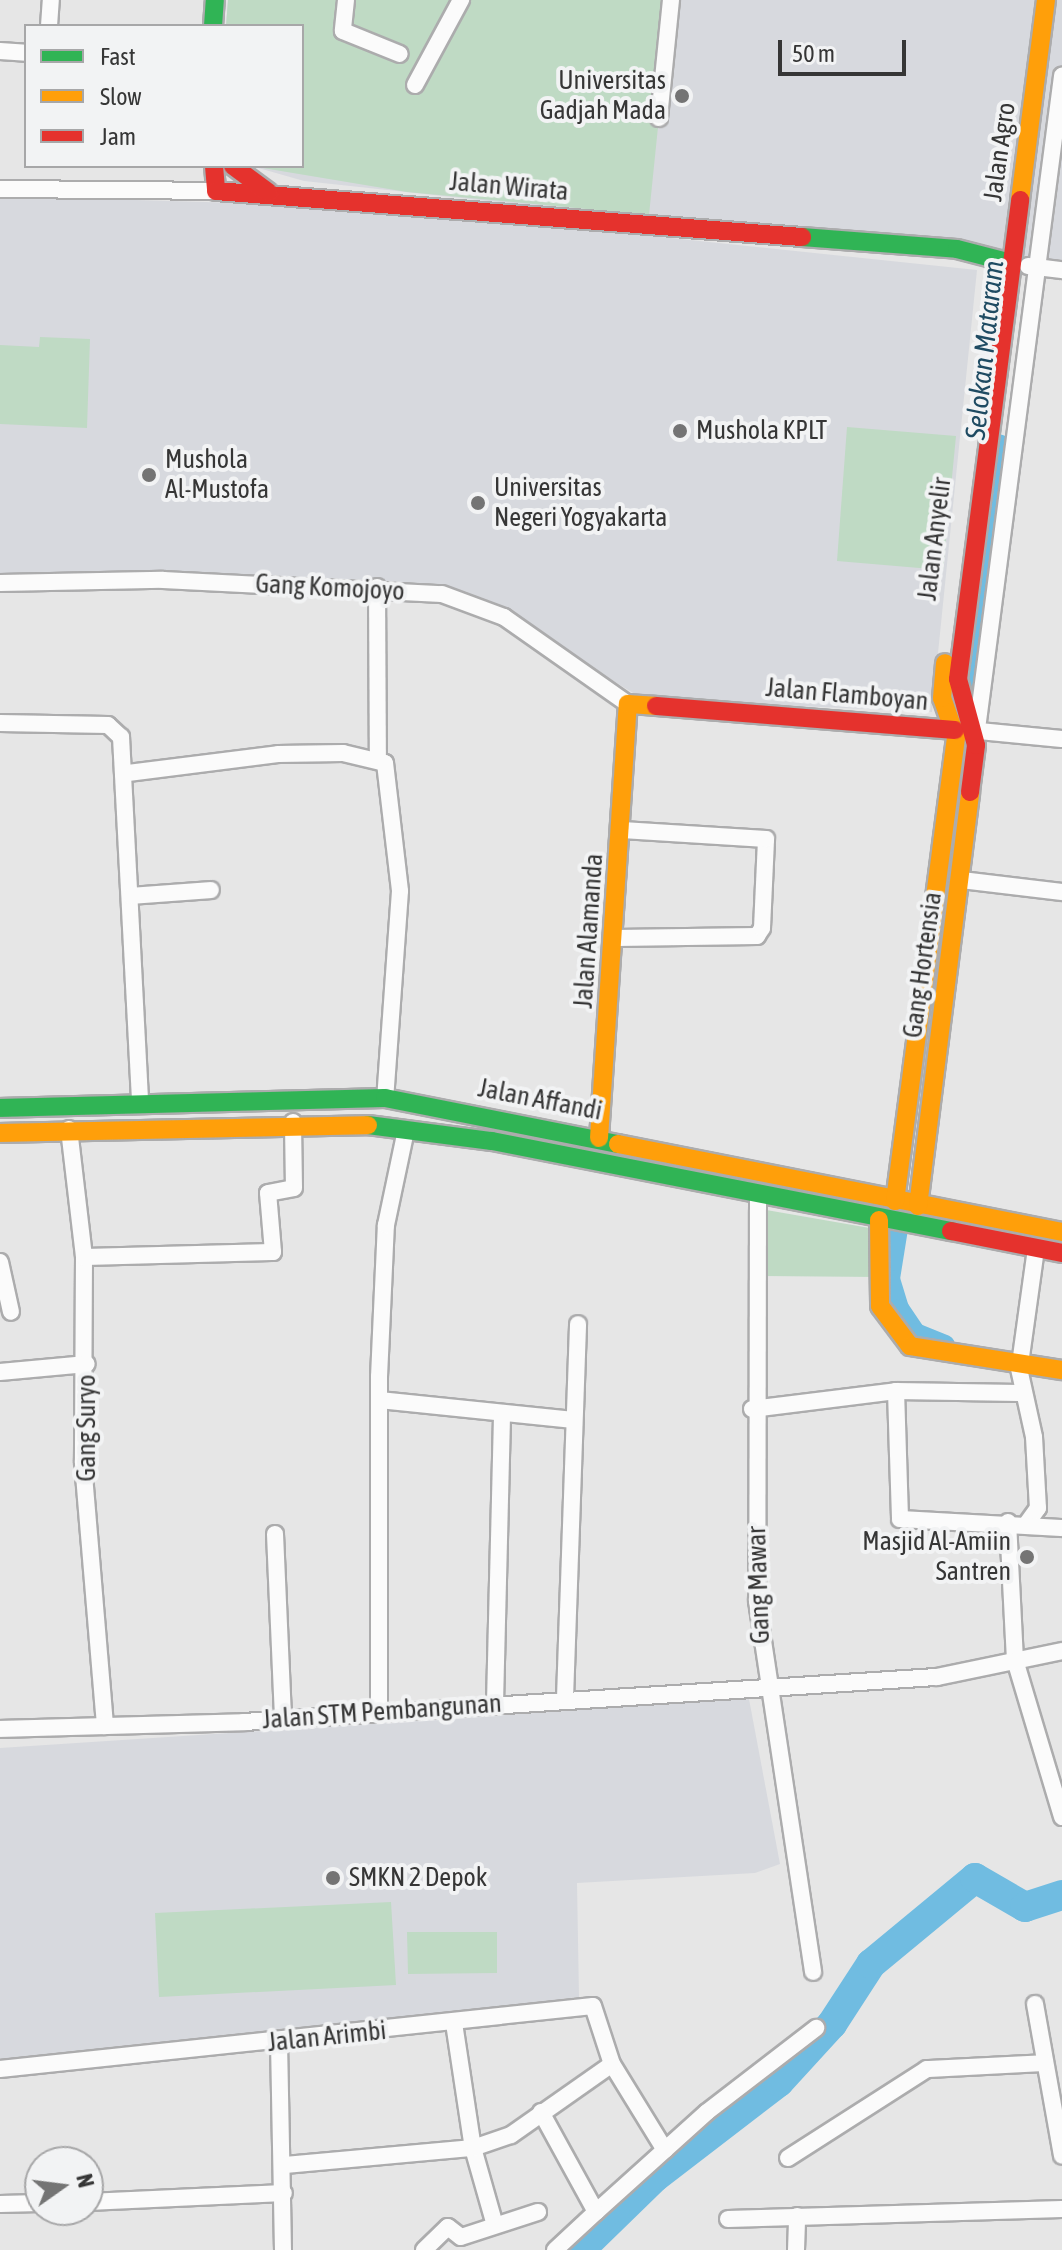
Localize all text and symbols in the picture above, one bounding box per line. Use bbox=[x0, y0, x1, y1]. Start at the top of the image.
legend bbox=[24, 24, 304, 168]
scale bar bbox=[782, 24, 910, 74]
text: 50 m bbox=[792, 40, 835, 67]
text: Fast bbox=[100, 43, 136, 70]
place label: Universitas Gadjah Mada bbox=[540, 65, 666, 126]
text: Slow bbox=[100, 83, 142, 110]
marker: Universitas Gadjah Mada bbox=[673, 87, 691, 105]
street label: Jalan Agro bbox=[978, 101, 1022, 203]
text: Jam bbox=[100, 123, 136, 150]
street label: Jalan Wirata bbox=[448, 166, 570, 208]
water label: Selokan Mataram bbox=[958, 259, 1010, 441]
place label: Mushola KPLT bbox=[696, 415, 827, 447]
marker: Mushola KPLT bbox=[671, 422, 689, 440]
place label: Mushola Al-Mustofa bbox=[165, 444, 269, 506]
marker: Mushola Al-Mustofa bbox=[140, 466, 158, 484]
place label: Universitas Negeri Yogyakarta bbox=[494, 472, 667, 534]
street label: Jalan Anyelir bbox=[912, 476, 958, 602]
marker: Universitas Negeri Yogyakarta bbox=[469, 494, 487, 512]
street label: Gang Komojoyo bbox=[255, 569, 405, 607]
street label: Jalan Flamboyan bbox=[764, 672, 930, 718]
street label: Jalan Alamanda bbox=[568, 853, 610, 1009]
street label: Gang Hortensia bbox=[897, 890, 949, 1040]
street label: Jalan Affandi bbox=[475, 1073, 605, 1127]
street label: Gang Suryo bbox=[71, 1374, 103, 1482]
street label: Gang Mawar bbox=[741, 1526, 777, 1644]
place label: Masjid Al-Amiin Santren bbox=[862, 1526, 1011, 1588]
marker: Masjid Al-Amiin Santren bbox=[1018, 1548, 1036, 1566]
street label: Jalan STM Pembangunan bbox=[261, 1688, 503, 1736]
place label: SMKN 2 Depok bbox=[349, 1862, 487, 1894]
marker: SMKN 2 Depok bbox=[324, 1869, 342, 1887]
street label: Jalan Arimbi bbox=[266, 2015, 388, 2059]
north arrow bbox=[24, 2146, 104, 2226]
text: N bbox=[71, 2171, 100, 2190]

